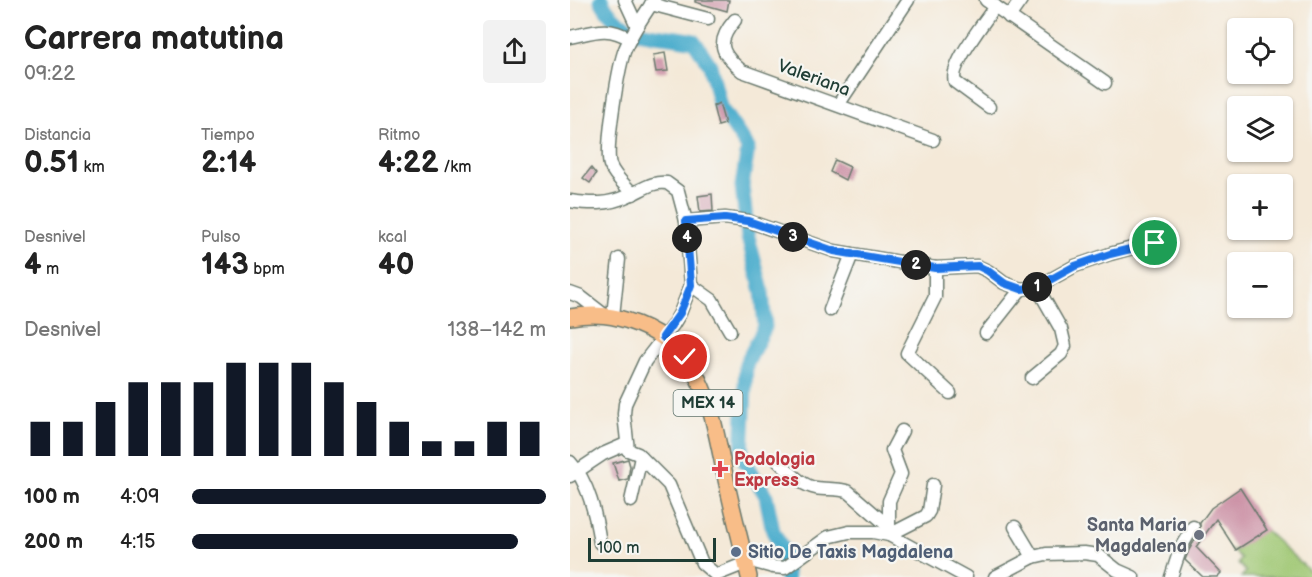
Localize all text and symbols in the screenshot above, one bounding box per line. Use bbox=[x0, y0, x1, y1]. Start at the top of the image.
map controls bbox=[1227, 18, 1293, 318]
button: locate bbox=[1227, 18, 1293, 84]
text: Carrera matutina bbox=[24, 19, 284, 59]
button: share bbox=[483, 20, 546, 83]
street label: Valeriana bbox=[775, 55, 853, 101]
text: 09:22 bbox=[24, 62, 75, 86]
button: layers bbox=[1227, 96, 1293, 162]
text: Distancia bbox=[24, 126, 91, 145]
text: Tiempo bbox=[201, 126, 255, 145]
text: Ritmo bbox=[378, 126, 420, 145]
text: 0.51 bbox=[24, 145, 79, 181]
text: 2:14 bbox=[201, 145, 256, 181]
text: 4:22 bbox=[378, 145, 439, 181]
text: km bbox=[79, 158, 105, 177]
text: /km bbox=[439, 158, 471, 177]
button: + bbox=[1227, 174, 1293, 240]
pin bbox=[1129, 217, 1180, 268]
pin: 3 bbox=[778, 222, 808, 252]
pin: 4 bbox=[672, 223, 702, 253]
icon: arrive bbox=[1138, 226, 1171, 259]
text: 3 bbox=[788, 227, 798, 246]
text: Desnivel bbox=[24, 228, 86, 247]
text: Pulso bbox=[201, 228, 241, 247]
text: kcal bbox=[378, 228, 407, 247]
text: 4 bbox=[682, 228, 692, 247]
text: 4 bbox=[24, 247, 42, 283]
text: 143 bbox=[201, 247, 249, 283]
text: 40 bbox=[378, 247, 414, 283]
pin: 2 bbox=[901, 250, 931, 280]
button: − bbox=[1227, 252, 1293, 318]
text: 2 bbox=[911, 255, 921, 274]
text: m bbox=[42, 260, 59, 279]
text: bpm bbox=[249, 260, 285, 279]
pin: 1 bbox=[1022, 272, 1052, 302]
text: 1 bbox=[1034, 277, 1040, 296]
text: Desnivel bbox=[24, 318, 101, 342]
text: 138–142 m bbox=[447, 318, 546, 342]
pin bbox=[659, 331, 710, 382]
icon: check bbox=[668, 340, 701, 373]
road number: MEX 14 bbox=[674, 390, 742, 416]
place label: Podologia Express bbox=[734, 449, 815, 491]
marker: Podologia Express bbox=[711, 460, 729, 478]
text: 100 m bbox=[24, 485, 80, 509]
text: 4:09 bbox=[120, 485, 160, 509]
place label: Santa Maria Magdalena bbox=[1087, 515, 1187, 557]
marker: Santa Maria Magdalena bbox=[1192, 528, 1206, 542]
text: 200 m bbox=[24, 530, 83, 554]
text: 4:15 bbox=[120, 530, 155, 554]
scale bar bbox=[588, 535, 716, 562]
text: 100 m bbox=[597, 539, 640, 558]
place label: Sitio De Taxis Magdalena bbox=[748, 542, 953, 563]
marker: Sitio De Taxis Magdalena bbox=[729, 545, 743, 559]

